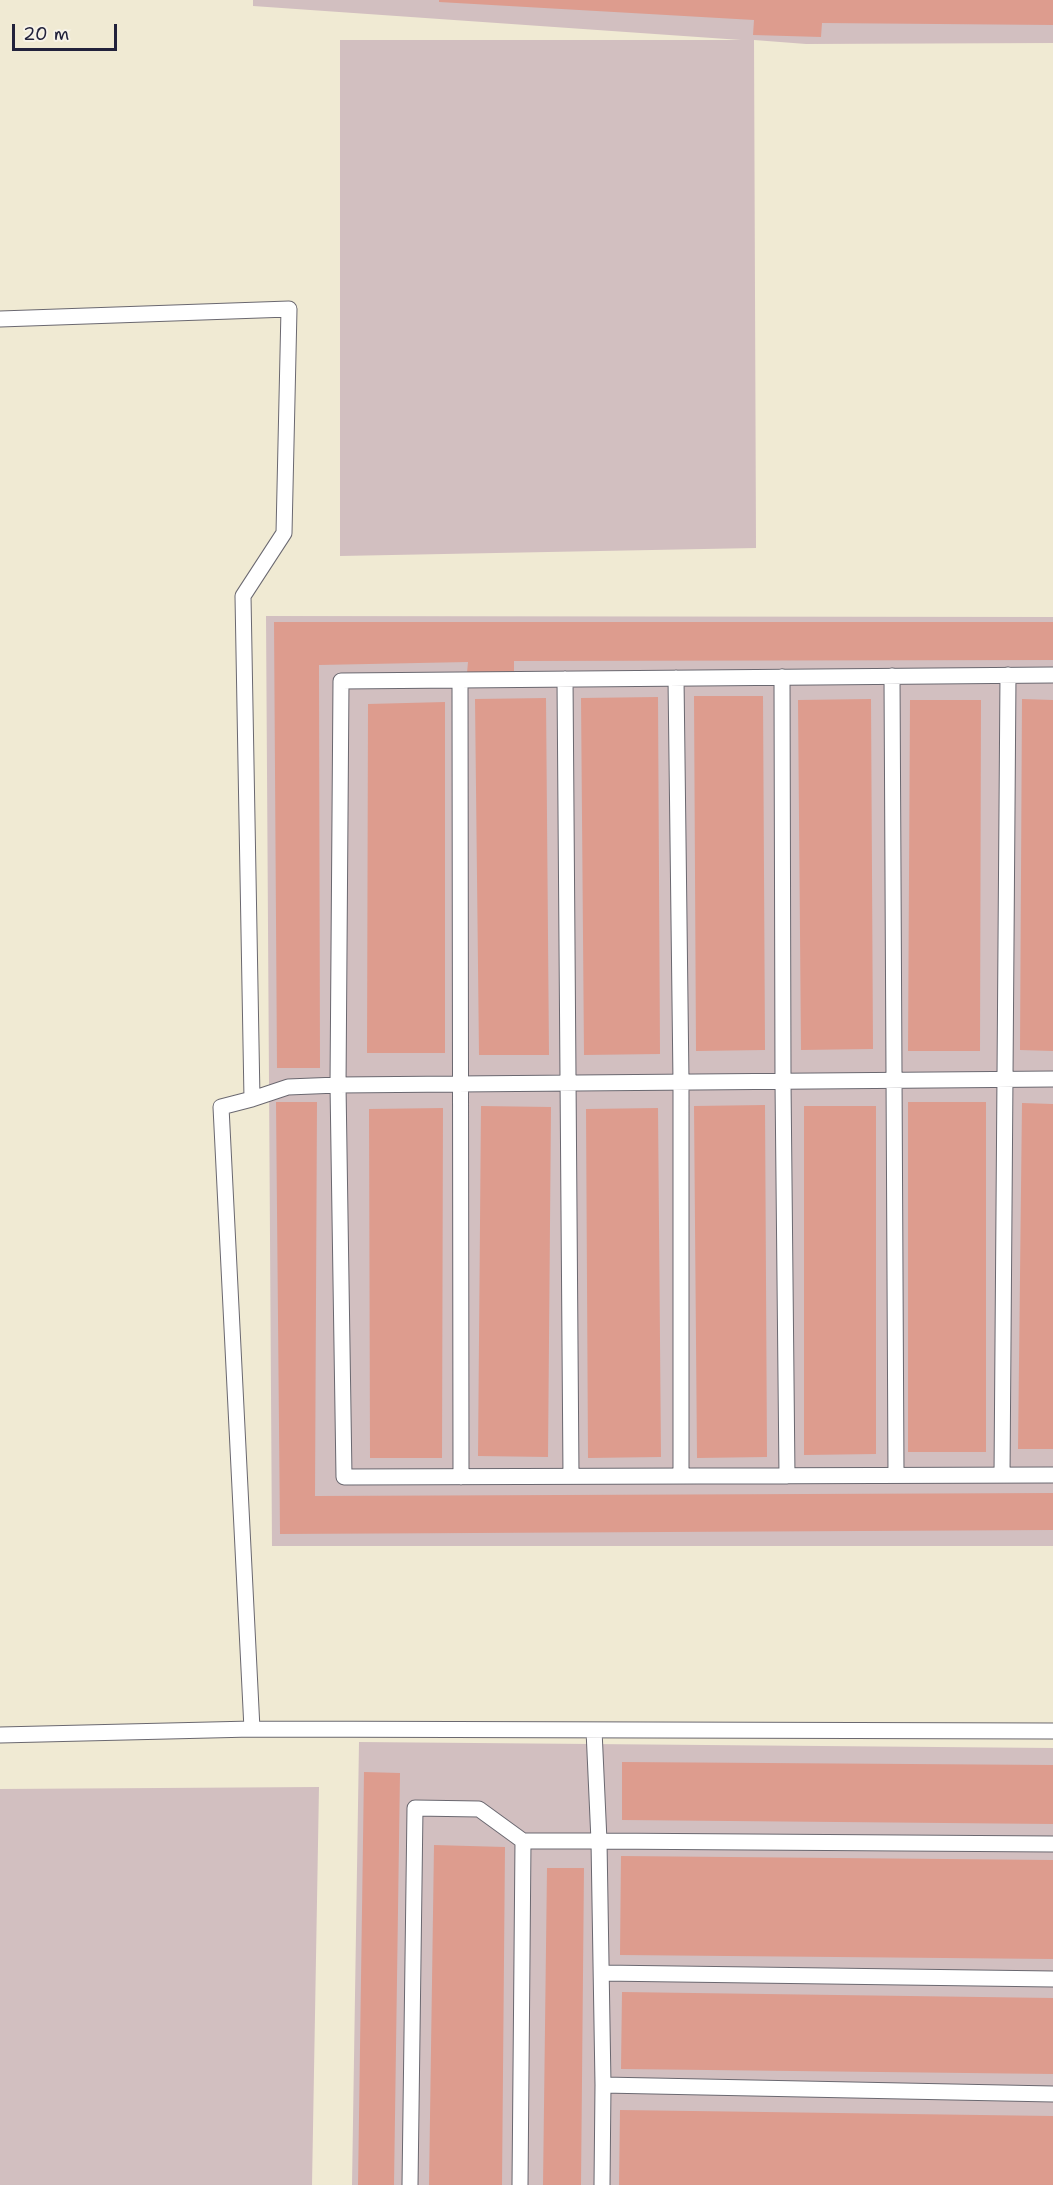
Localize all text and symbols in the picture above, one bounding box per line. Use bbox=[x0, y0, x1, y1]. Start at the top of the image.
scale bar bbox=[15, 12, 120, 50]
text: 20 m bbox=[23, 22, 69, 46]

